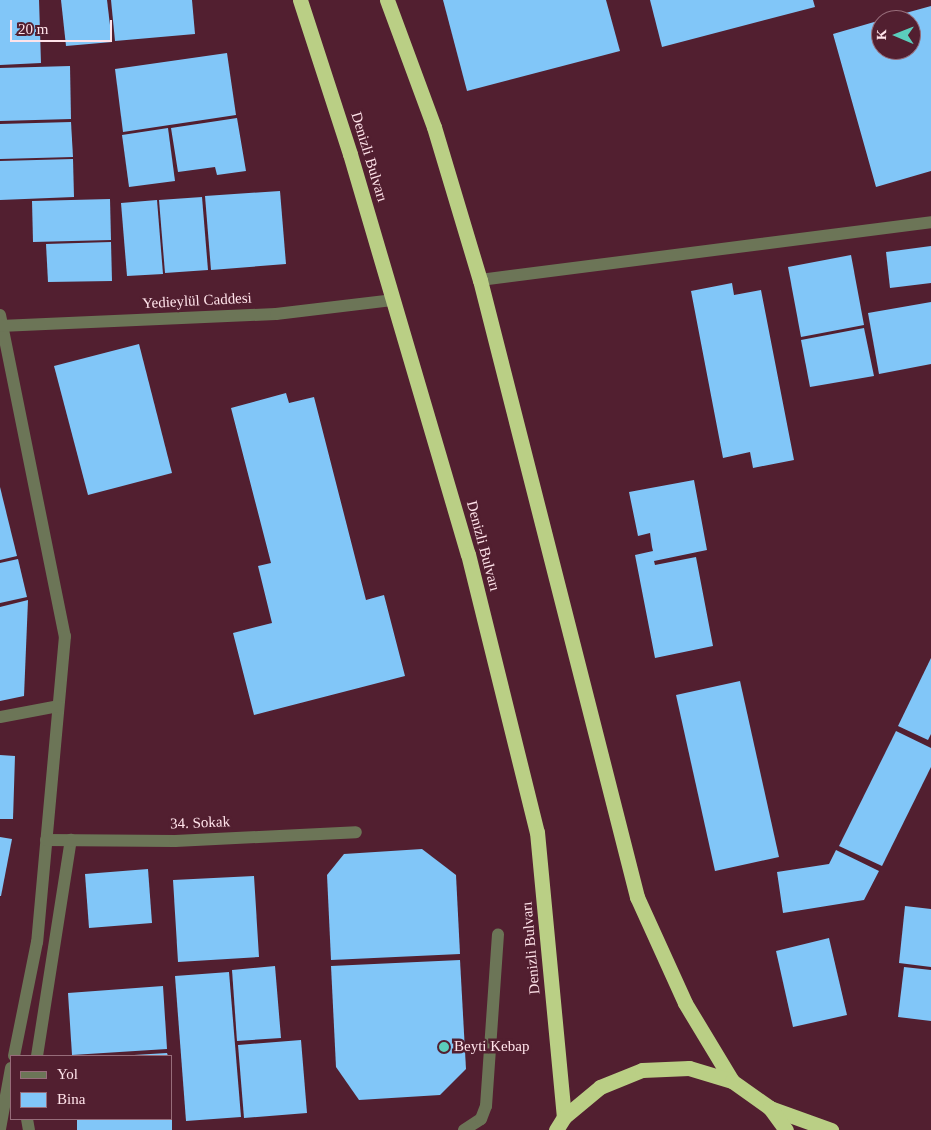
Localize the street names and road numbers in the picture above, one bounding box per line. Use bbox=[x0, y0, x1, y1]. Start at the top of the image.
street label: Denizli Bulvarı bbox=[347, 110, 391, 204]
street label: Yedieylül Caddesi bbox=[142, 289, 252, 313]
street label: Denizli Bulvarı bbox=[462, 499, 504, 593]
street label: 34. Sokak bbox=[170, 813, 230, 833]
street label: Denizli Bulvarı bbox=[518, 901, 544, 995]

